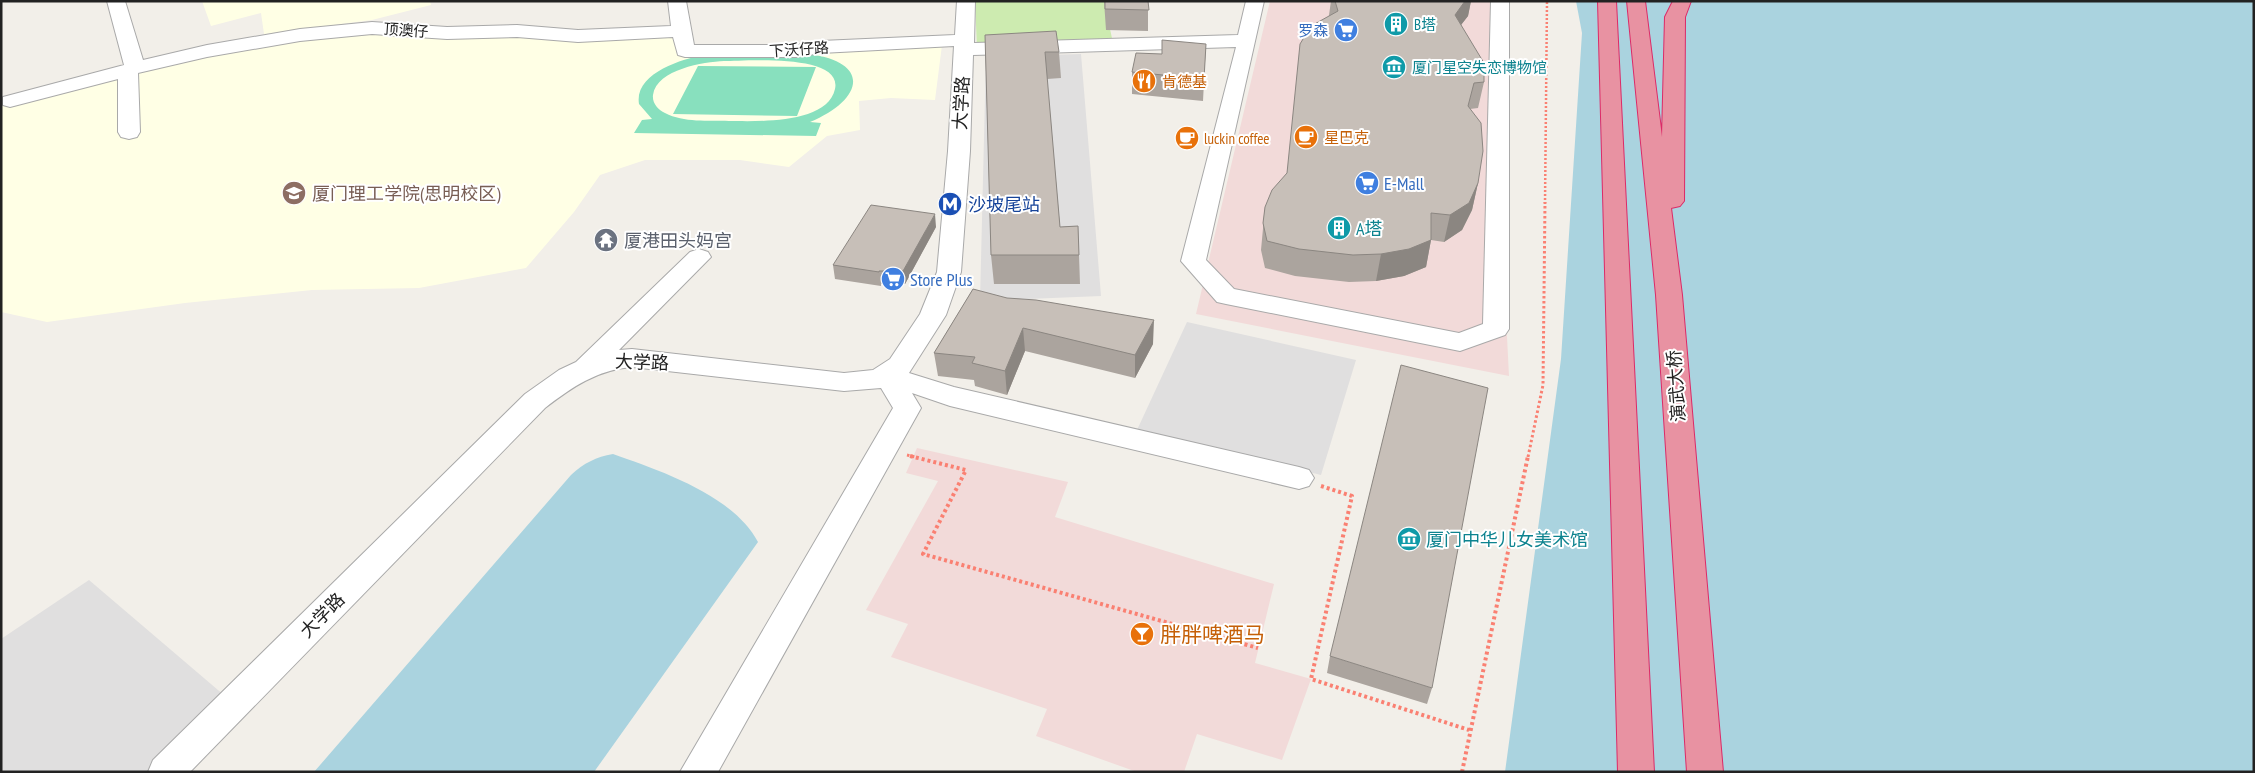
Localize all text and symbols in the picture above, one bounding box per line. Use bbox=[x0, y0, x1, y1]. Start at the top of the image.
building icon: B塔 bbox=[1383, 11, 1409, 37]
place label: B塔 bbox=[1414, 15, 1436, 34]
supermarket icon: 罗森 bbox=[1333, 17, 1359, 43]
street label: 顶澳仔 bbox=[383, 19, 429, 41]
place label: 罗森 bbox=[1298, 21, 1328, 40]
street label: 下沃仔路 bbox=[768, 37, 830, 61]
museum icon: 厦门星空失恋博物馆 bbox=[1381, 54, 1407, 80]
place label: 厦门星空失恋博物馆 bbox=[1412, 58, 1547, 77]
restaurant icon: 肯德基 bbox=[1131, 68, 1157, 94]
place label: 肯德基 bbox=[1162, 72, 1207, 91]
street label: 大学路 bbox=[948, 75, 974, 131]
cafe icon: 星巴克 bbox=[1293, 124, 1319, 150]
cafe icon: luckin coffee bbox=[1174, 125, 1200, 151]
place label: 星巴克 bbox=[1324, 128, 1369, 147]
place label: luckin coffee bbox=[1204, 129, 1269, 148]
supermarket icon: E-Mall bbox=[1354, 170, 1380, 196]
place label: E-Mall bbox=[1384, 172, 1425, 195]
school or university icon: 厦门理工学院(思明校区) bbox=[281, 180, 307, 206]
place label: 厦门理工学院(思明校区) bbox=[312, 182, 501, 205]
metro station icon: 沙坡尾站 bbox=[937, 191, 963, 217]
place label: 沙坡尾站 bbox=[968, 193, 1040, 216]
building icon: A塔 bbox=[1326, 215, 1352, 241]
place label: A塔 bbox=[1356, 217, 1383, 240]
temple icon: 厦港田头妈宫 bbox=[593, 227, 619, 253]
place label: 厦港田头妈宫 bbox=[624, 229, 732, 252]
supermarket icon: Store Plus bbox=[880, 266, 906, 292]
place label: Store Plus bbox=[910, 268, 973, 291]
street label: 演武大桥 bbox=[1662, 349, 1690, 423]
street label: 大学路 bbox=[615, 350, 669, 374]
museum icon: 厦门中华儿女美术馆 bbox=[1396, 526, 1422, 552]
place label: 厦门中华儿女美术馆 bbox=[1426, 528, 1588, 551]
street label: 大学路 bbox=[295, 588, 349, 642]
bar icon: 胖胖啤酒马 bbox=[1129, 621, 1155, 647]
place label: 胖胖啤酒马 bbox=[1160, 621, 1265, 648]

